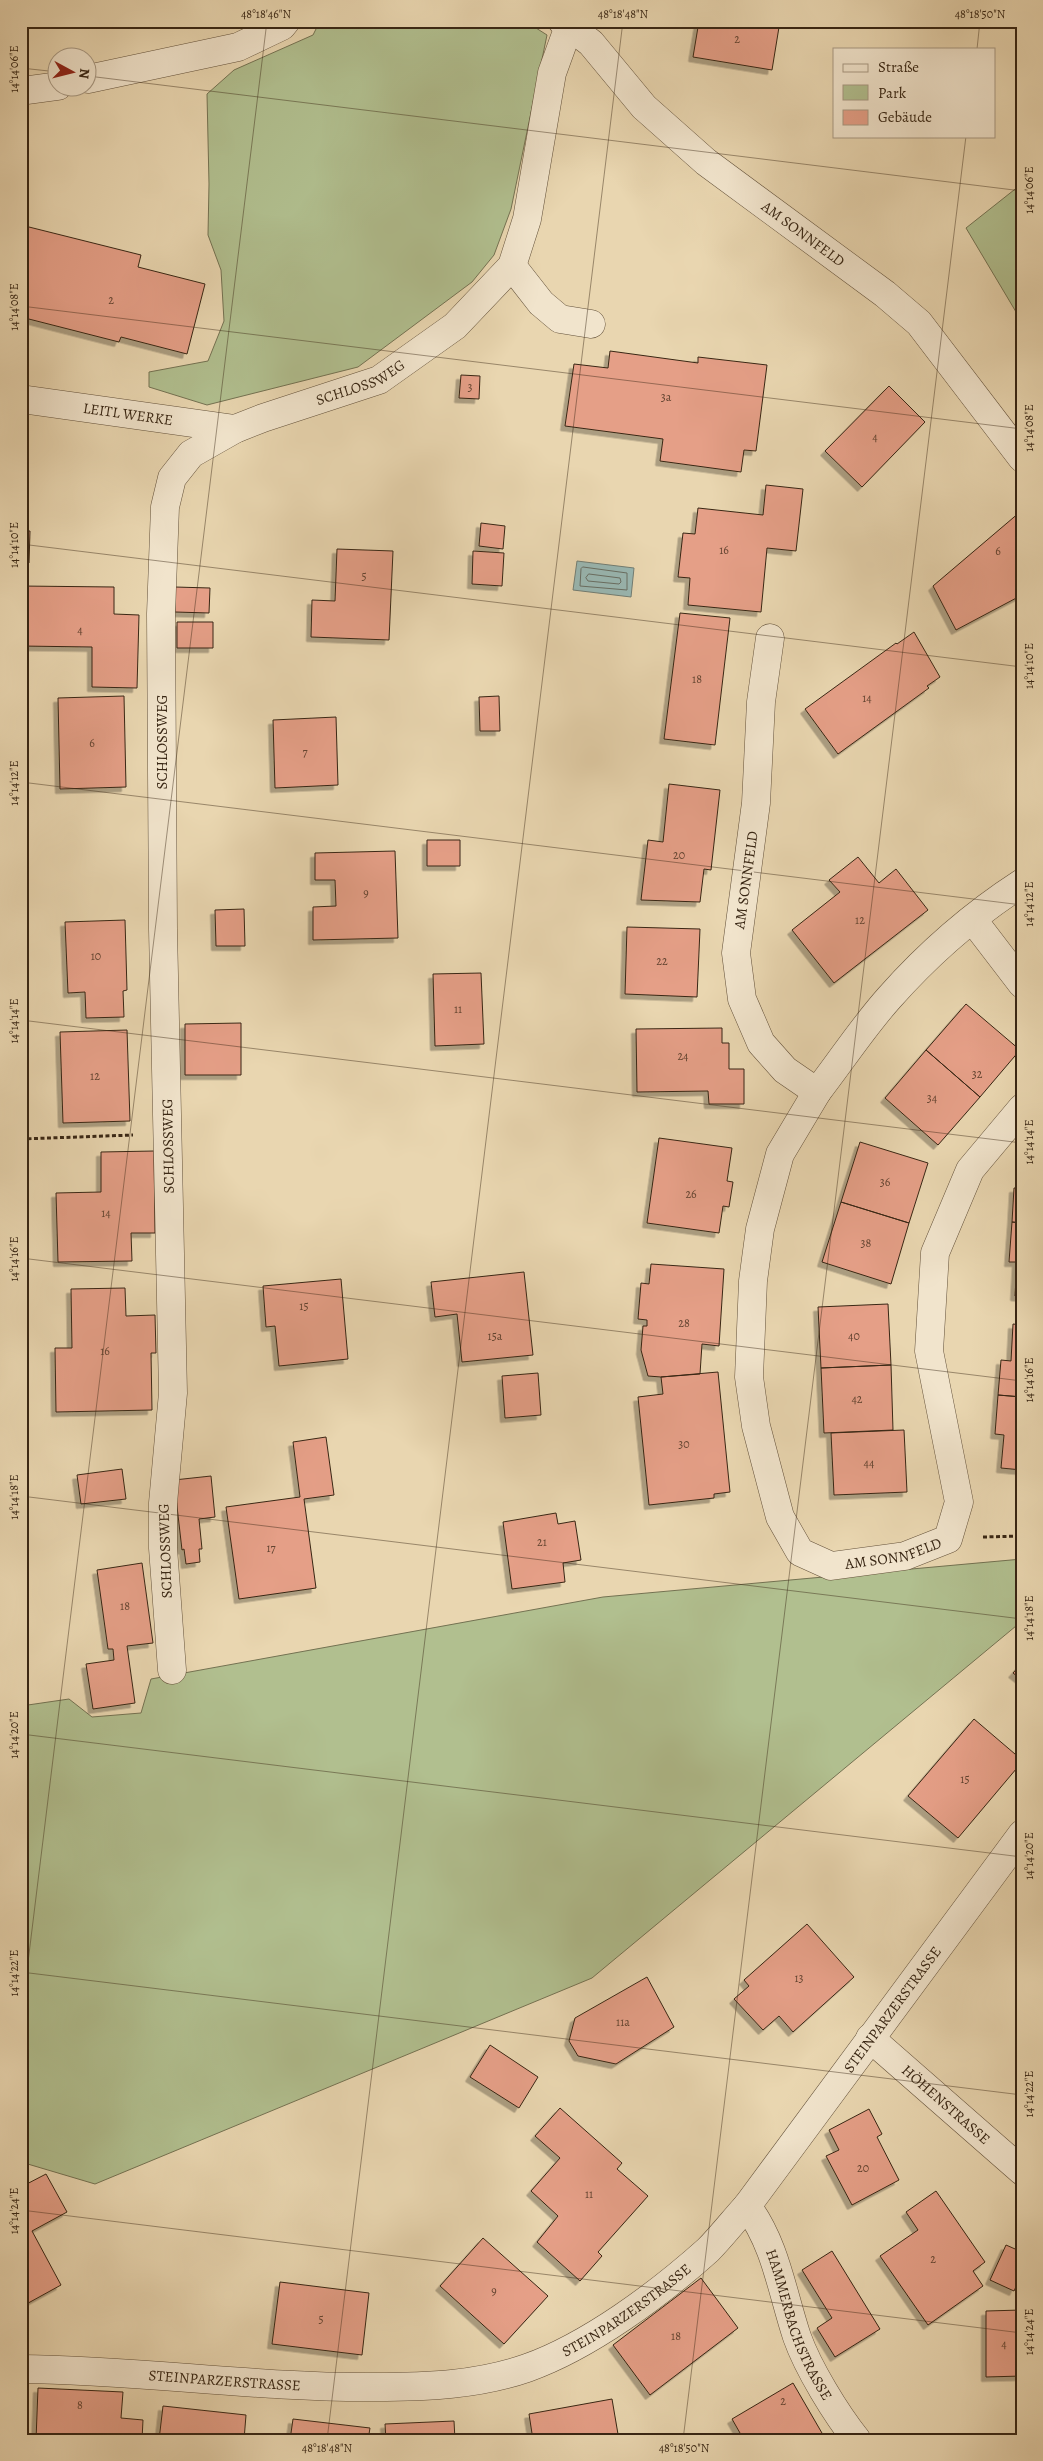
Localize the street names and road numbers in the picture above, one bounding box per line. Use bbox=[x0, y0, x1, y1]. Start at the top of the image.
street label: AM SONNFELD bbox=[757, 196, 849, 271]
street label: SCHLOSSWEG bbox=[313, 355, 409, 410]
street label: LEITL WERKE bbox=[82, 398, 174, 430]
street label: SCHLOSSWEG bbox=[152, 694, 172, 790]
street label: AM SONNFELD bbox=[729, 830, 763, 931]
street label: SCHLOSSWEG bbox=[157, 1098, 179, 1194]
street label: SCHLOSSWEG bbox=[153, 1503, 177, 1599]
street label: AM SONNFELD bbox=[843, 1533, 944, 1574]
street label: STEINPARZERSTRASSE bbox=[839, 1942, 946, 2077]
street label: HÖHENSTRASSE bbox=[897, 2060, 995, 2149]
street label: HAMMERBACHSTRASSE bbox=[761, 2246, 837, 2404]
street label: STEINPARZERSTRASSE bbox=[558, 2259, 695, 2361]
street label: STEINPARZERSTRASSE bbox=[148, 2365, 301, 2395]

